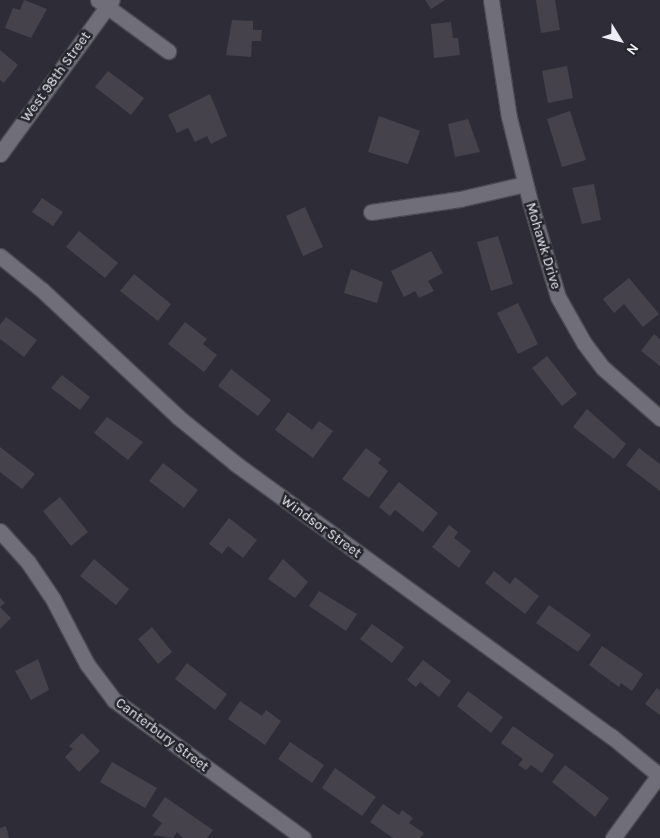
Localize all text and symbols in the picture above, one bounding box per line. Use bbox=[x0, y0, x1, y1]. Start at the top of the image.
north arrow bbox=[595, 15, 645, 65]
street label: West 98th Street bbox=[18, 29, 94, 125]
text: N bbox=[623, 40, 642, 58]
street label: Mohawk Drive bbox=[522, 201, 564, 291]
street label: Windsor Street bbox=[278, 492, 364, 562]
street label: Canterbury Street bbox=[112, 694, 212, 776]

